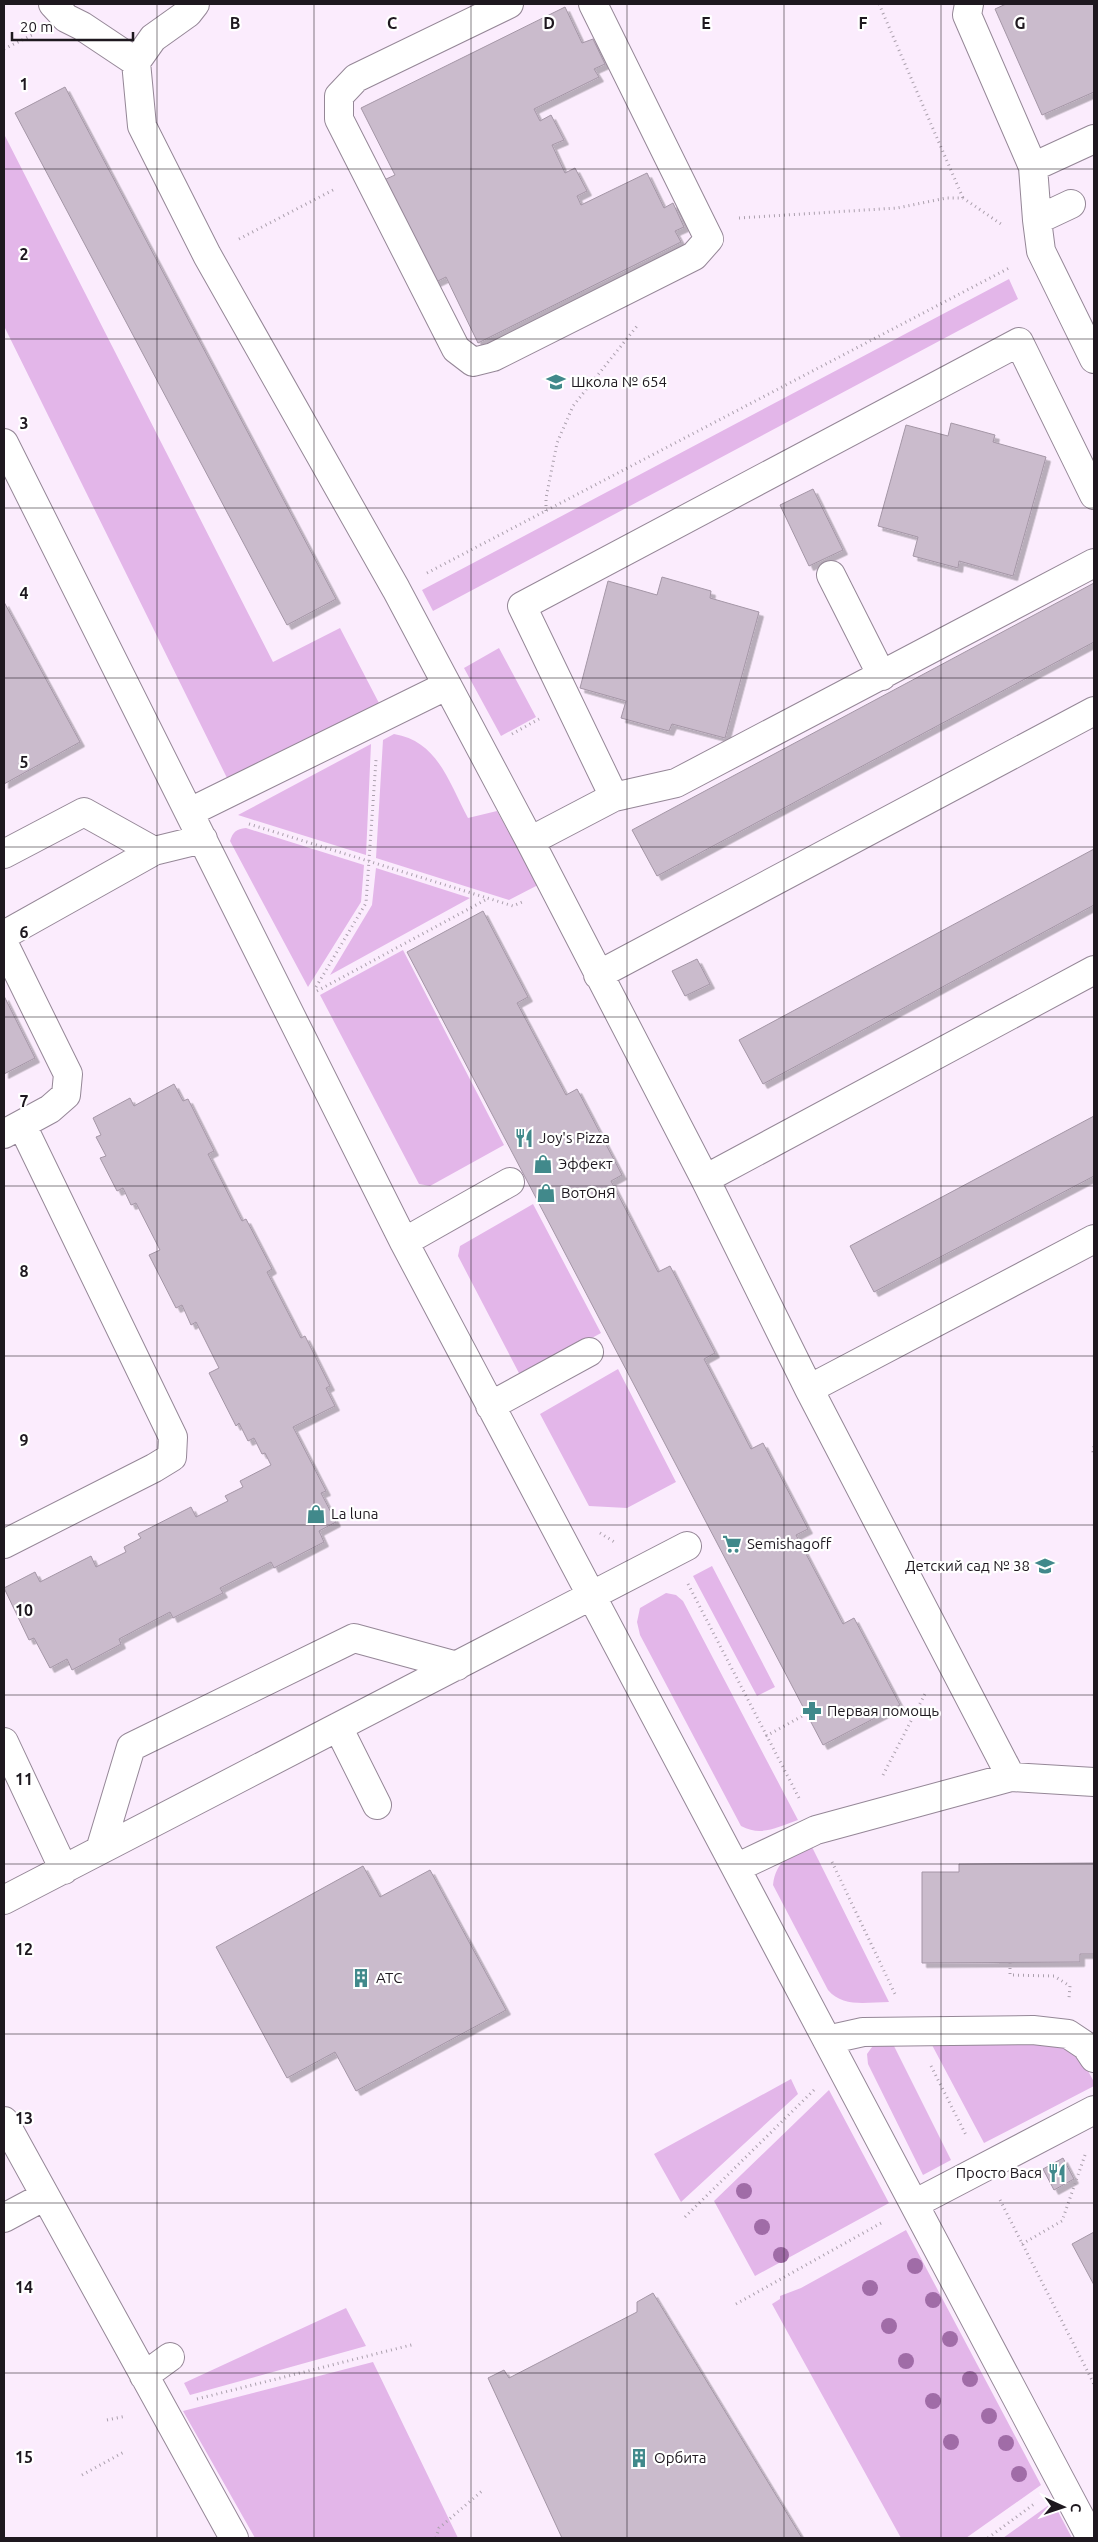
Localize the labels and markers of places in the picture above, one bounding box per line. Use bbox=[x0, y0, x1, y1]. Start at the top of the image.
school or university icon: Школа № 654 bbox=[545, 371, 567, 393]
place label: Школа № 654 bbox=[571, 373, 667, 390]
restaurant icon: Joy's Pizza bbox=[513, 1127, 535, 1149]
place label: Joy's Pizza bbox=[539, 1129, 610, 1146]
shop icon: Эффект bbox=[532, 1153, 554, 1175]
place label: Эффект bbox=[558, 1155, 613, 1172]
shop icon: ВотОнЯ bbox=[535, 1182, 557, 1204]
place label: ВотОнЯ bbox=[561, 1184, 616, 1201]
shop icon: La luna bbox=[305, 1503, 327, 1525]
place label: La luna bbox=[331, 1505, 379, 1522]
supermarket icon: Semishagoff bbox=[721, 1533, 743, 1555]
place label: Semishagoff bbox=[747, 1535, 832, 1552]
school or university icon: Детский сад № 38 bbox=[1034, 1555, 1056, 1577]
place label: Детский сад № 38 bbox=[905, 1557, 1030, 1574]
pharmacy icon: Первая помощь bbox=[801, 1700, 823, 1722]
place label: Первая помощь bbox=[827, 1702, 939, 1719]
building icon: АТС bbox=[350, 1967, 372, 1989]
place label: АТС bbox=[376, 1969, 402, 1986]
restaurant icon: Просто Вася bbox=[1046, 2162, 1068, 2184]
place label: Просто Вася bbox=[956, 2164, 1042, 2181]
building icon: Орбита bbox=[628, 2447, 650, 2469]
place label: Орбита bbox=[654, 2449, 706, 2466]

